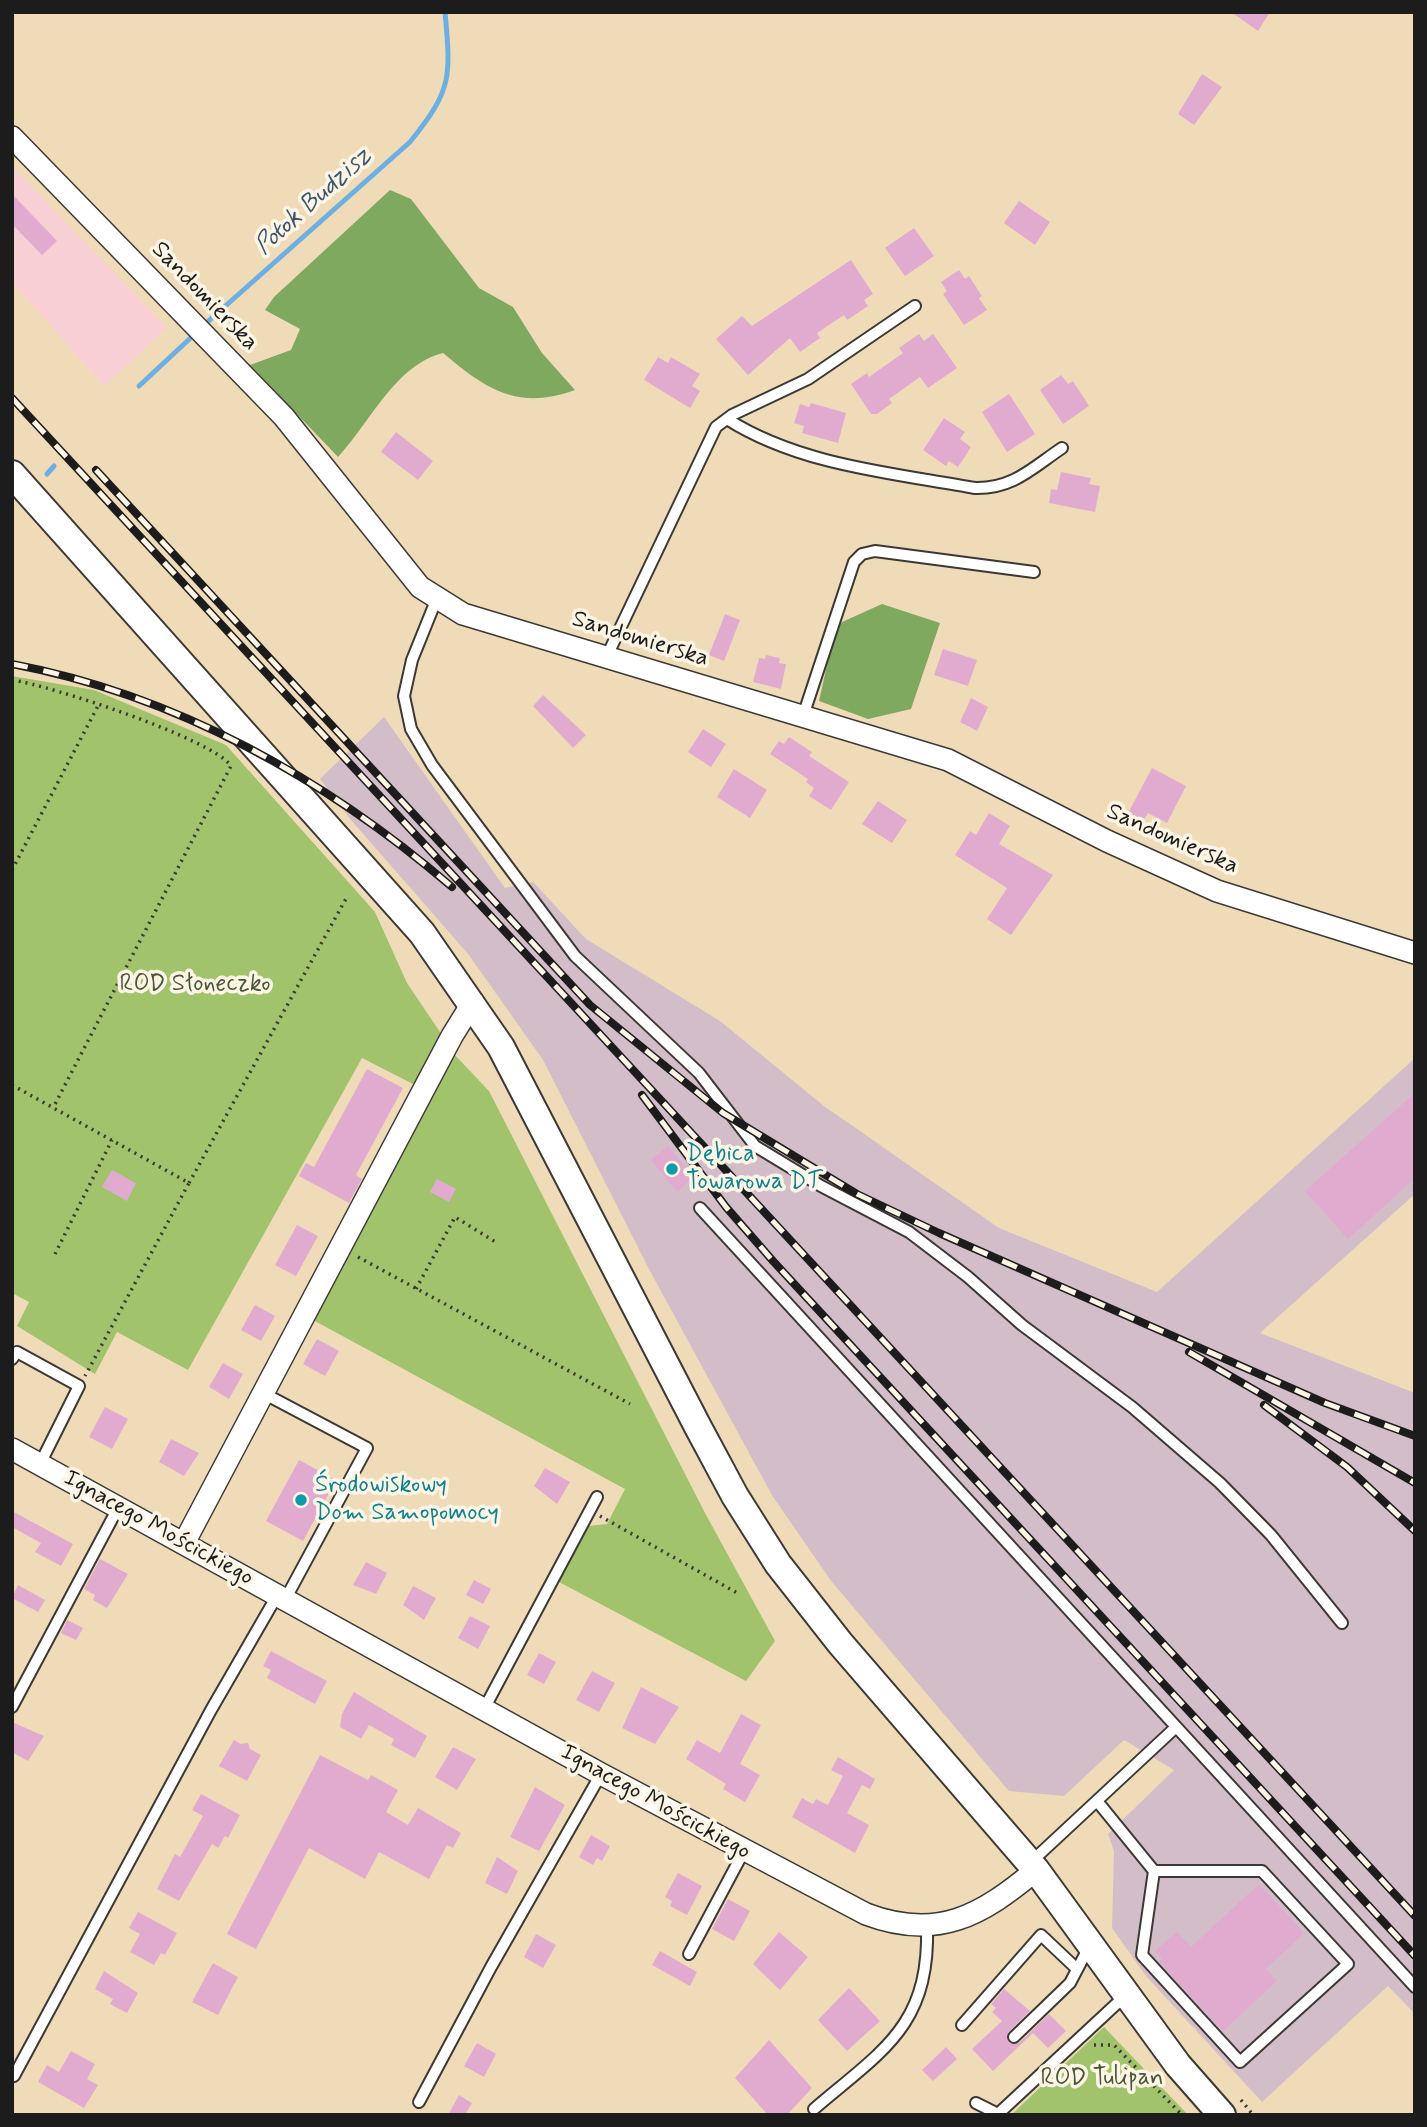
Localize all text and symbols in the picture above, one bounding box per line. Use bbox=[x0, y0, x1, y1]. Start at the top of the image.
water label: Potok Budzisz bbox=[249, 141, 379, 263]
street label: Sandomierska bbox=[145, 236, 263, 358]
street label: Sandomierska bbox=[568, 606, 712, 674]
street label: Sandomierska bbox=[1102, 798, 1242, 882]
park label: ROD Słoneczko bbox=[120, 971, 270, 999]
place label: Dębica Towarowa DT bbox=[686, 1141, 823, 1197]
marker: Dębica Towarowa DT bbox=[664, 1161, 680, 1177]
street label: Ignacego Mościckiego bbox=[58, 1465, 258, 1593]
place label: Środowiskowy Dom Samopomocy bbox=[315, 1472, 499, 1528]
marker: Środowiskowy Dom Samopomocy bbox=[293, 1492, 309, 1508]
street label: Ignacego Mościckiego bbox=[555, 1739, 755, 1867]
park label: ROD Tulipan bbox=[1041, 2065, 1163, 2093]

